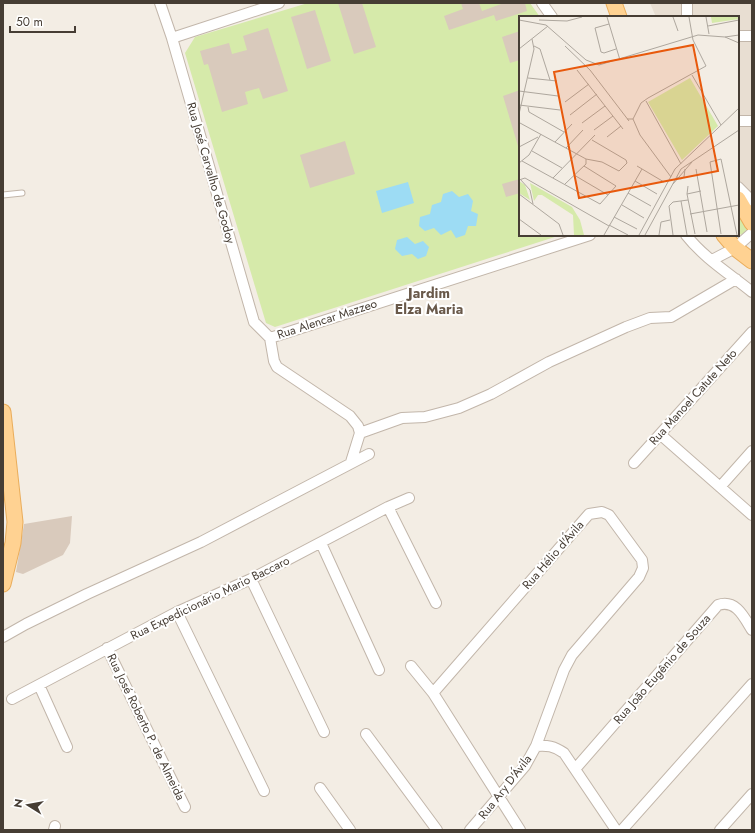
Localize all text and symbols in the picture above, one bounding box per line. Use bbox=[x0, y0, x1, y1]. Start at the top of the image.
scale bar bbox=[10, 8, 75, 34]
text: 50 m bbox=[16, 13, 43, 31]
inset map bbox=[519, 16, 739, 236]
street label: Rua José Carvalho de Godoy bbox=[182, 100, 240, 246]
district label: Jardim Elza Maria bbox=[395, 283, 463, 319]
street label: Rua Alencar Mazzeo bbox=[275, 294, 380, 344]
street label: Rua Manoel Catute Neto bbox=[645, 345, 741, 449]
street label: Rua Hélio d'Ávila bbox=[518, 517, 588, 593]
street label: Rua Expedicionário Mario Baccaro bbox=[127, 551, 293, 644]
street label: Rua João Eugênio de Souza bbox=[609, 610, 715, 728]
street label: Rua José Roberto P. de Almeida bbox=[103, 651, 190, 804]
street label: Rua Ary D'Ávila bbox=[474, 751, 536, 823]
north arrow bbox=[8, 785, 48, 825]
text: N bbox=[9, 797, 27, 809]

